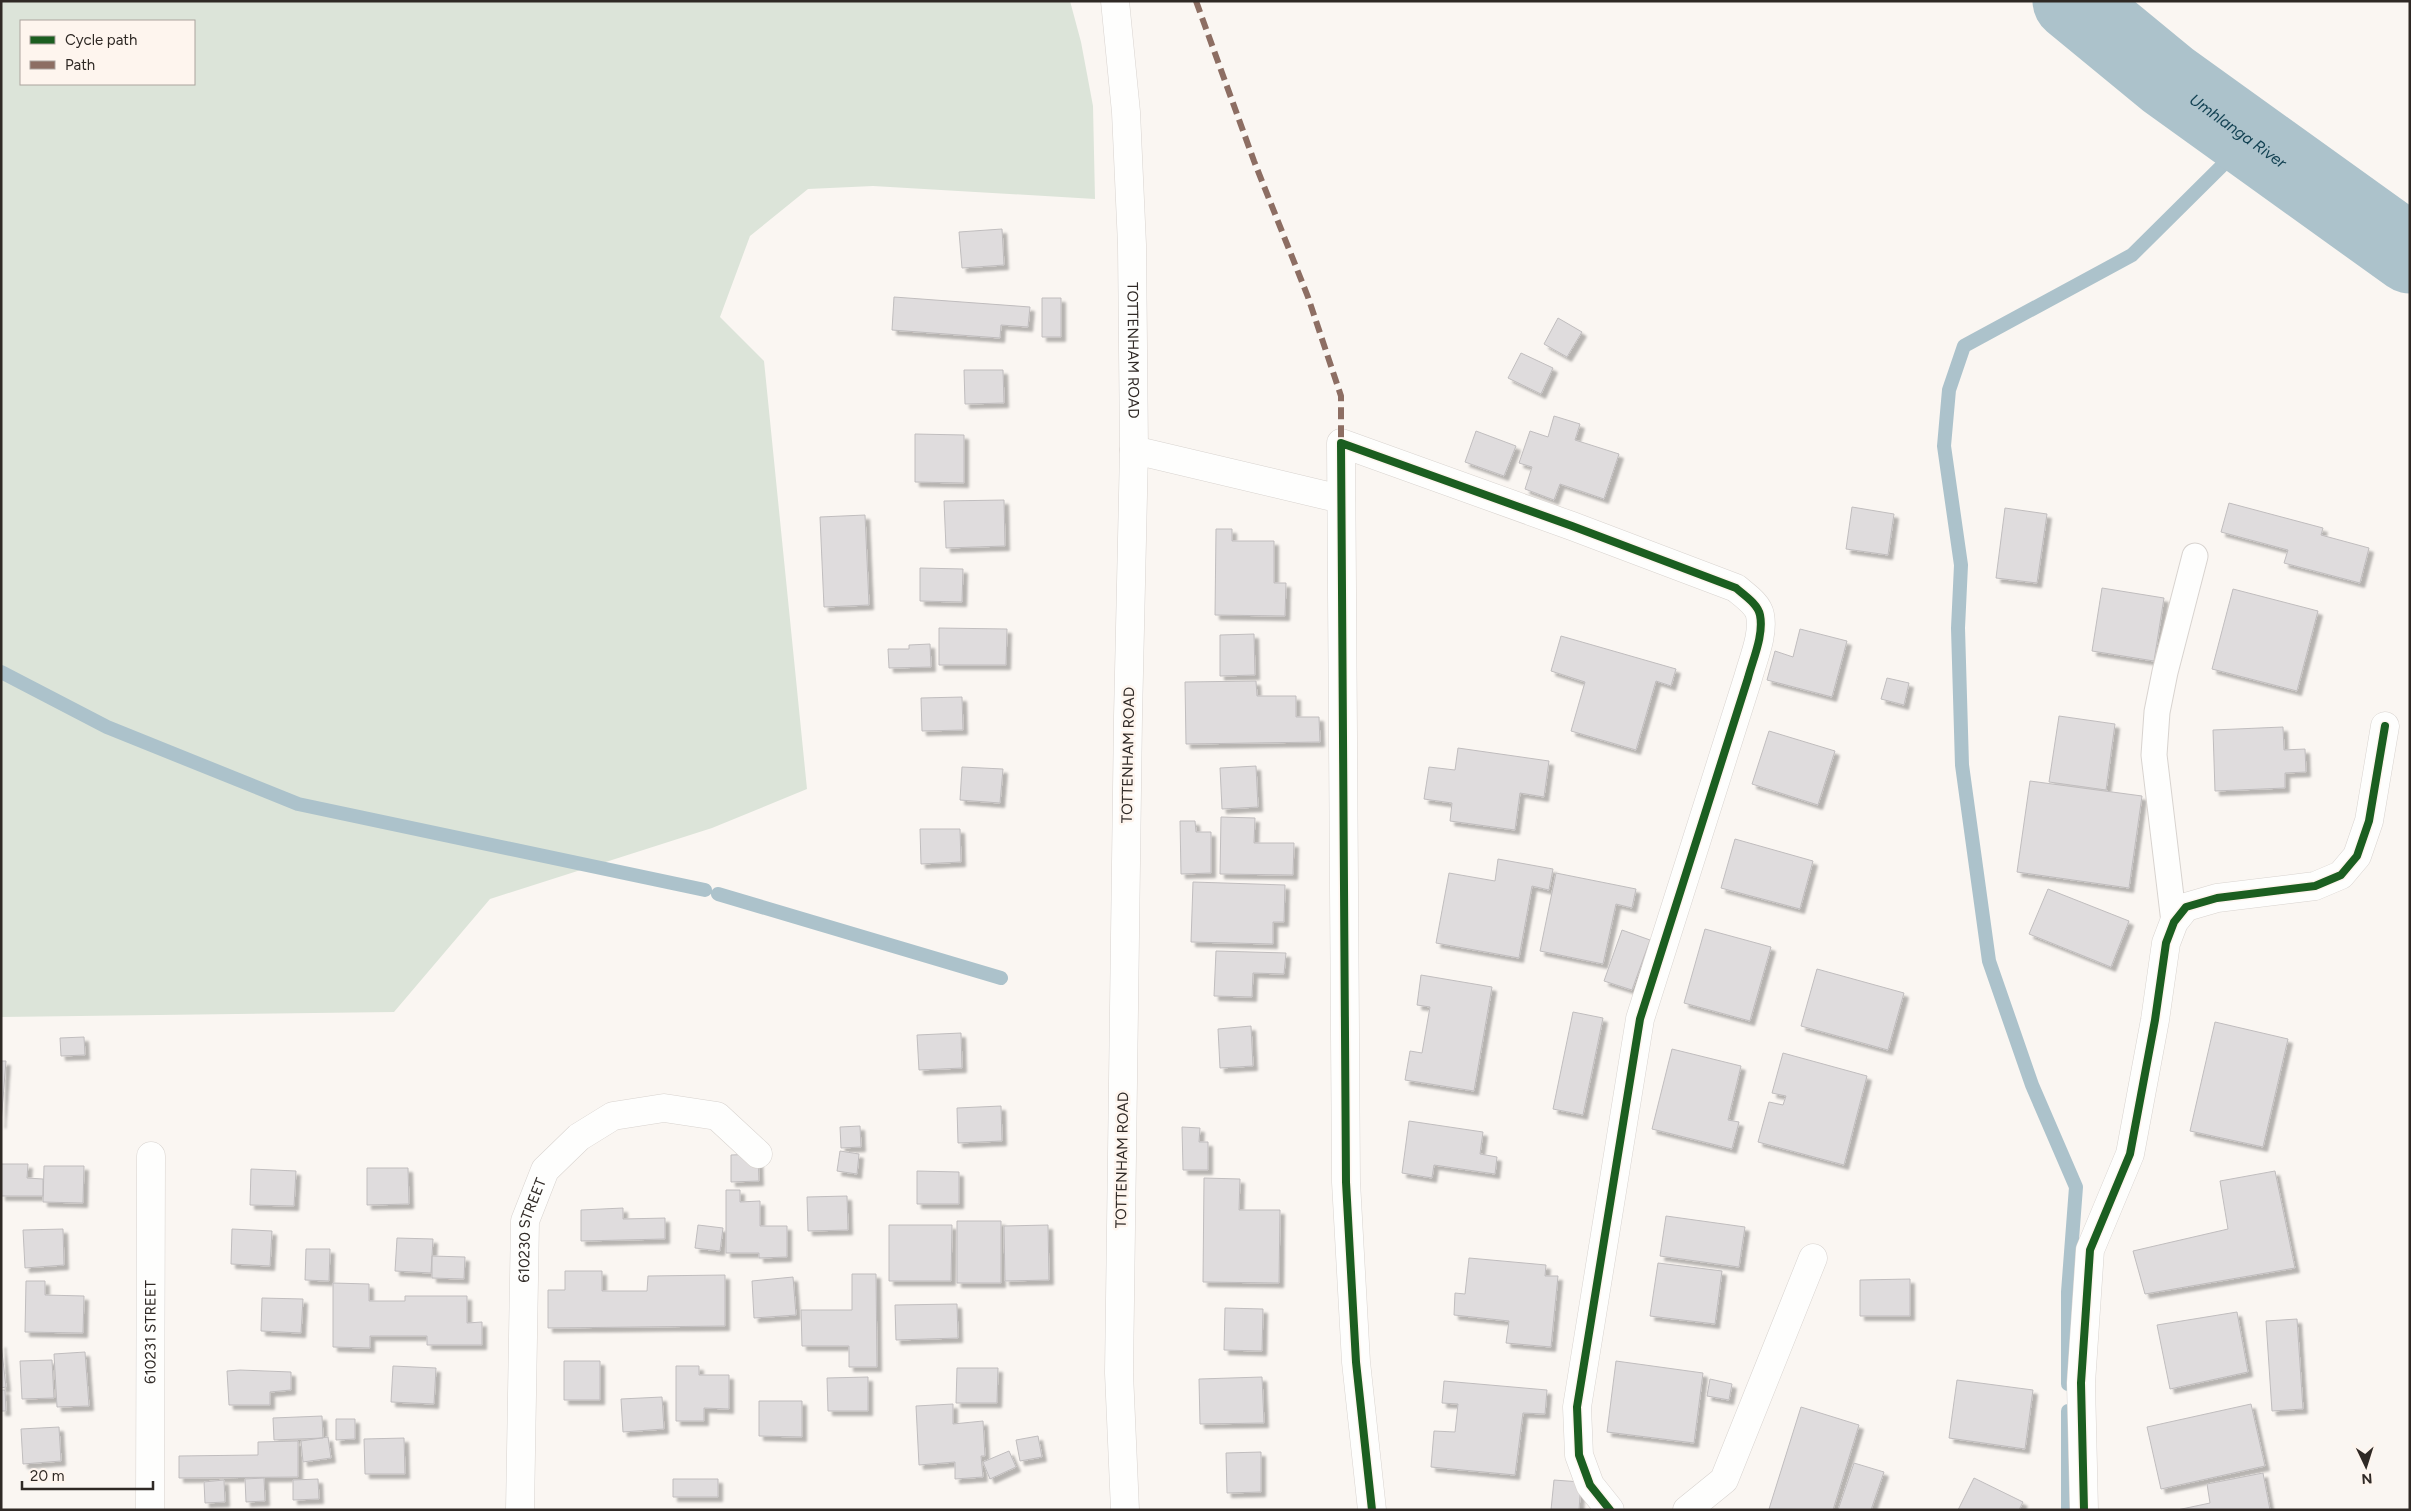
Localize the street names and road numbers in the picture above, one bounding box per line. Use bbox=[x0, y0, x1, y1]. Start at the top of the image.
street label: TOTTENHAM ROAD bbox=[1123, 282, 1143, 419]
street label: TOTTENHAM ROAD bbox=[1118, 687, 1138, 823]
street label: TOTTENHAM ROAD bbox=[1112, 1092, 1132, 1228]
street label: 610230 STREET bbox=[515, 1175, 550, 1283]
street label: 610231 STREET bbox=[141, 1279, 160, 1384]

